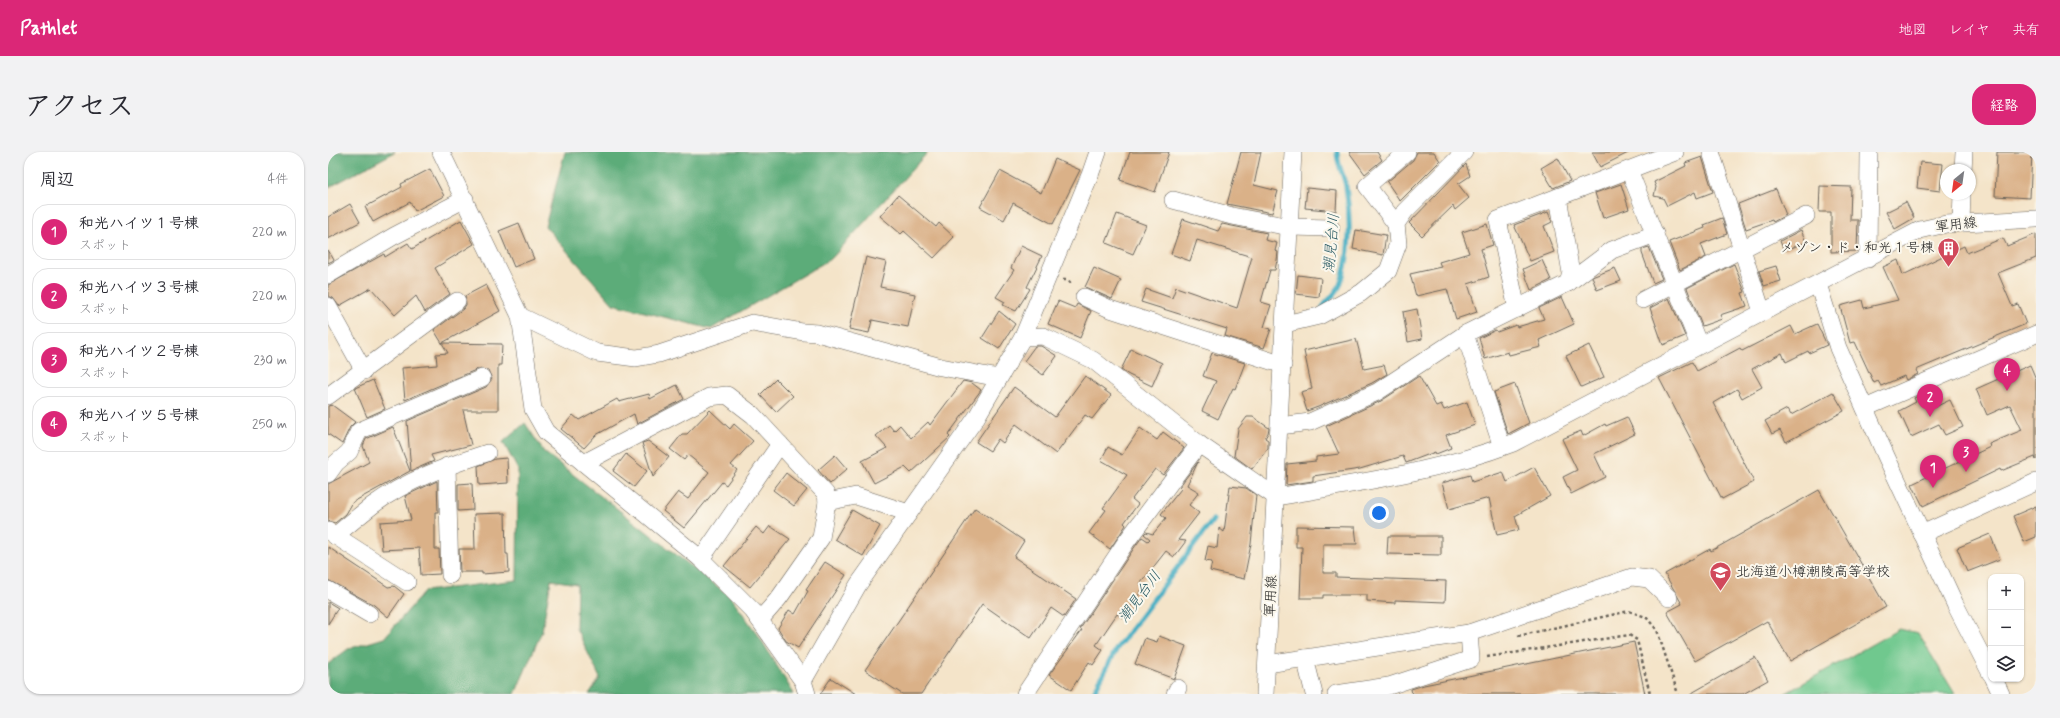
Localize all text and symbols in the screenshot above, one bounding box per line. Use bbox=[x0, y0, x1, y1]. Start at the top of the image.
text: Pathlet bbox=[20, 16, 77, 41]
text: 地図 bbox=[1899, 21, 1927, 39]
text: レイヤ bbox=[1949, 21, 1990, 39]
text: 共有 bbox=[2012, 21, 2040, 39]
button: 経路 bbox=[1972, 84, 2036, 125]
text: アクセス bbox=[24, 89, 134, 126]
north arrow bbox=[1940, 164, 1976, 200]
text: 周辺 bbox=[40, 169, 74, 191]
text: 4件 bbox=[267, 171, 288, 188]
water label: 潮見台川 bbox=[1319, 212, 1345, 274]
text: 和光ハイツ１号棟 bbox=[79, 214, 199, 234]
street label: 軍用線 bbox=[1934, 214, 1978, 236]
text: 1 bbox=[51, 224, 57, 241]
text: 220 m bbox=[252, 224, 287, 241]
building icon: メゾン・ド・和光１号棟 bbox=[1936, 235, 1962, 268]
text: スポット bbox=[79, 237, 131, 254]
place label: メゾン・ド・和光１号棟 bbox=[1780, 239, 1935, 257]
text: 和光ハイツ３号棟 bbox=[79, 278, 199, 298]
text: 2 bbox=[51, 288, 57, 305]
text: 220 m bbox=[252, 288, 287, 305]
text: スポット bbox=[79, 301, 131, 318]
text: 和光ハイツ２号棟 bbox=[79, 342, 199, 362]
text: 3 bbox=[51, 352, 57, 369]
text: 230 m bbox=[253, 352, 287, 369]
pin: 4 bbox=[1994, 358, 2020, 391]
text: スポット bbox=[79, 365, 131, 382]
pin: 2 bbox=[1917, 384, 1943, 417]
text: 和光ハイツ５号棟 bbox=[79, 406, 199, 426]
text: 4 bbox=[50, 416, 58, 433]
text: 250 m bbox=[252, 416, 287, 433]
text: スポット bbox=[79, 429, 131, 446]
pin: 3 bbox=[1953, 439, 1979, 472]
pin: 1 bbox=[1920, 455, 1946, 488]
your location bbox=[1369, 503, 1389, 523]
school or university icon: 北海道小樽潮陵高等学校 bbox=[1707, 559, 1733, 592]
place label: 北海道小樽潮陵高等学校 bbox=[1736, 563, 1890, 581]
water label: 潮見台川 bbox=[1114, 567, 1166, 627]
map controls bbox=[1988, 574, 2024, 682]
button: + bbox=[1988, 574, 2024, 610]
street label: 軍用線 bbox=[1261, 575, 1281, 617]
button: − bbox=[1988, 610, 2024, 646]
button: layers bbox=[1988, 646, 2024, 682]

